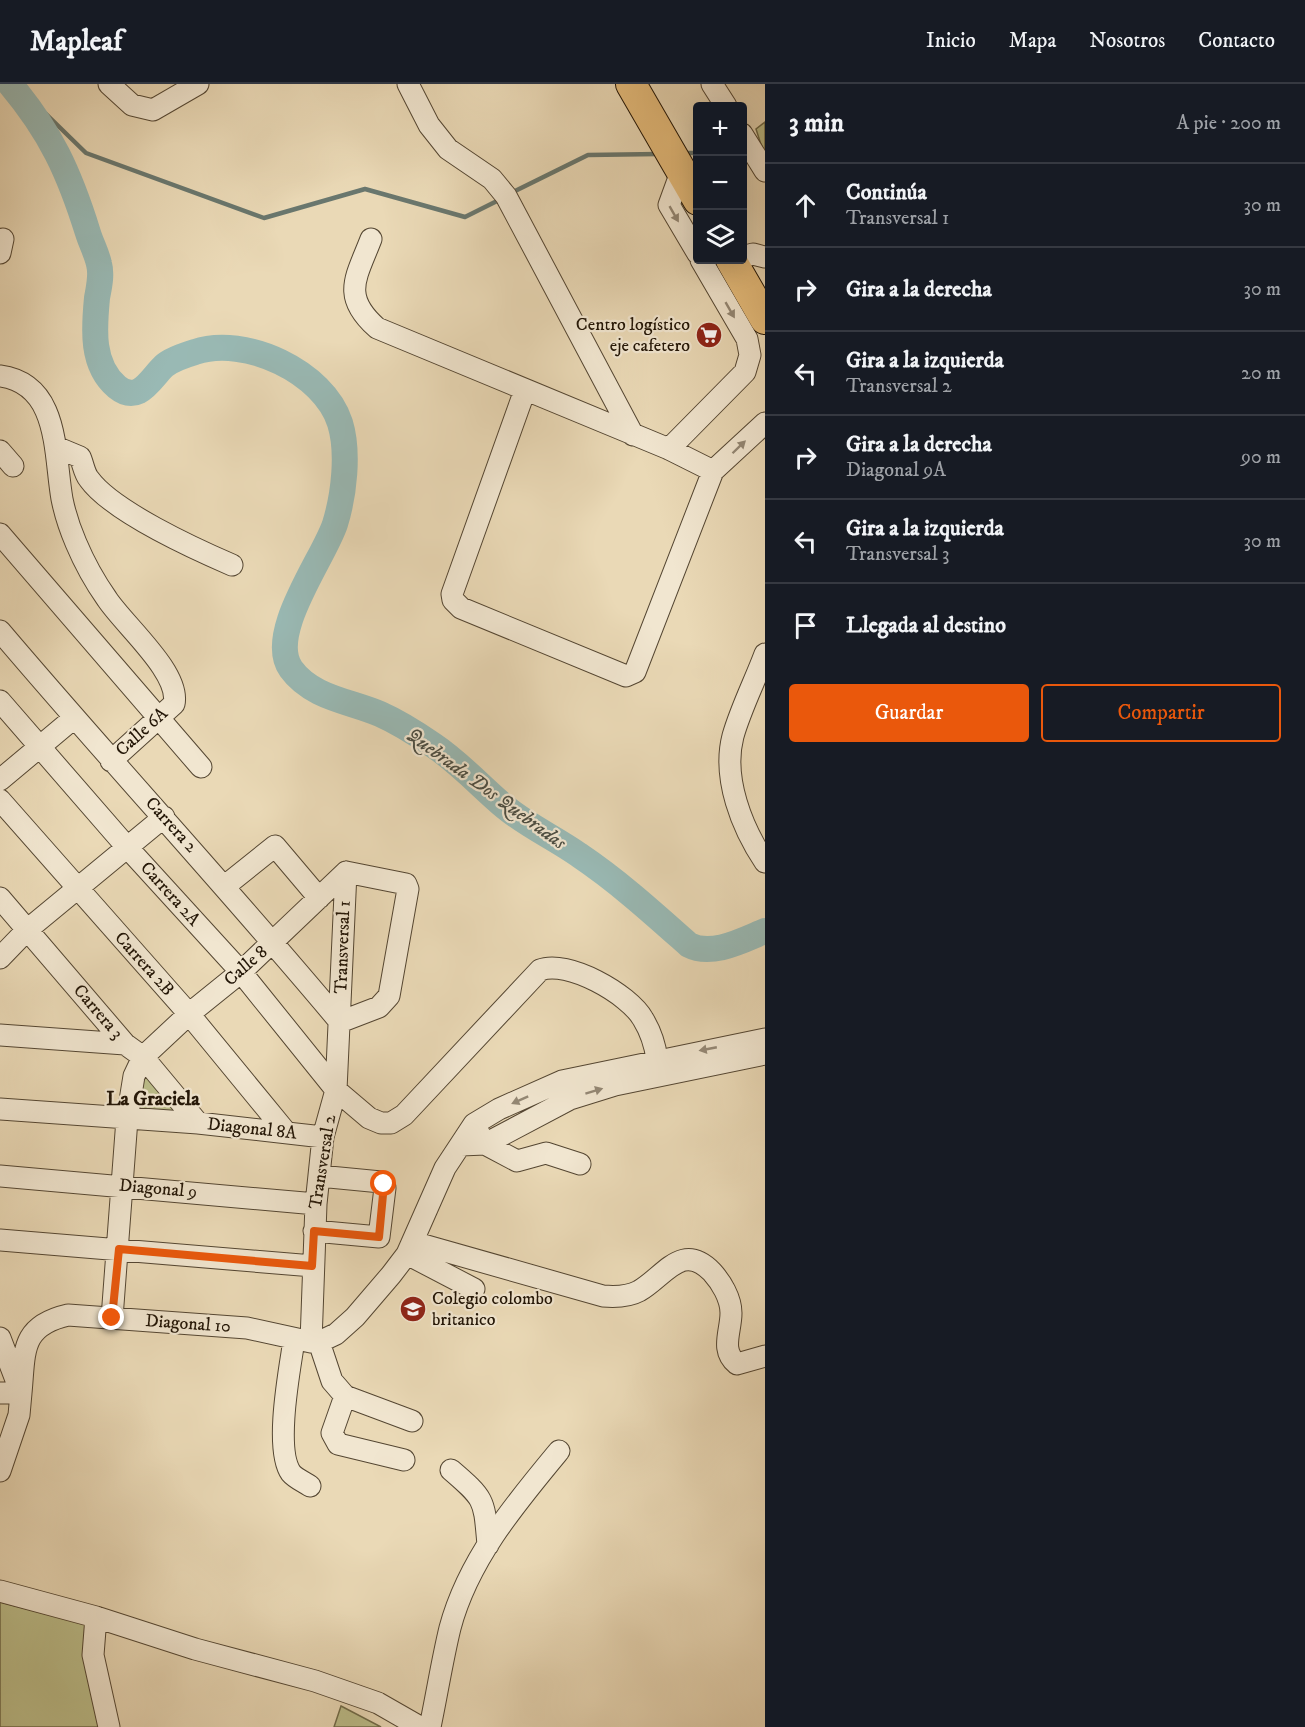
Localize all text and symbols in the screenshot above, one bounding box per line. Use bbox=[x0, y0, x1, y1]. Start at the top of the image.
text: Mapleaf bbox=[30, 24, 122, 59]
text: Inicio bbox=[926, 28, 976, 54]
text: Mapa bbox=[1009, 28, 1056, 54]
text: Nosotros bbox=[1089, 28, 1165, 54]
text: Contacto bbox=[1198, 28, 1275, 54]
map controls bbox=[693, 102, 747, 264]
button: + bbox=[693, 102, 747, 156]
text: 3 min bbox=[789, 107, 844, 140]
text: A pie · 200 m bbox=[1176, 111, 1281, 136]
button: − bbox=[693, 156, 747, 210]
text: Continúa bbox=[846, 179, 927, 206]
icon: ahead bbox=[789, 189, 822, 222]
text: 30 m bbox=[1243, 193, 1281, 218]
one-way arrow bbox=[669, 206, 680, 222]
text: Transversal 1 bbox=[846, 206, 949, 231]
button: layers bbox=[693, 210, 747, 264]
icon: right bbox=[789, 273, 822, 306]
text: Gira a la derecha bbox=[846, 276, 992, 303]
text: 30 m bbox=[1243, 277, 1281, 302]
one-way arrow bbox=[725, 302, 736, 318]
place label: Centro logístico eje cafetero bbox=[576, 314, 690, 357]
supermarket icon: Centro logístico eje cafetero bbox=[694, 320, 724, 350]
text: Gira a la izquierda bbox=[846, 347, 1004, 374]
icon: left bbox=[789, 357, 822, 390]
text: 20 m bbox=[1241, 361, 1281, 386]
text: Transversal 2 bbox=[846, 374, 952, 399]
text: Gira a la derecha bbox=[846, 431, 992, 458]
one-way arrow bbox=[731, 440, 746, 454]
icon: right bbox=[789, 441, 822, 474]
text: 90 m bbox=[1241, 445, 1281, 470]
text: Diagonal 9A bbox=[846, 458, 946, 483]
text: Gira a la izquierda bbox=[846, 515, 1004, 542]
icon: left bbox=[789, 525, 822, 558]
text: 30 m bbox=[1243, 529, 1281, 554]
text: Transversal 3 bbox=[846, 542, 950, 567]
icon: arrive bbox=[789, 609, 822, 642]
text: Llegada al destino bbox=[846, 612, 1006, 639]
button: Guardar bbox=[789, 684, 1029, 742]
button: Compartir bbox=[1041, 684, 1281, 742]
street label: Calle 6A bbox=[111, 703, 173, 761]
water label: Quebrada Dos Quebradas bbox=[401, 723, 572, 856]
street label: Carrera 2 bbox=[140, 793, 202, 858]
street label: Carrera 2A bbox=[135, 857, 205, 931]
street label: Transversal 1 bbox=[330, 900, 356, 994]
street label: Carrera 2B bbox=[109, 927, 179, 1001]
street label: Calle 8 bbox=[220, 941, 272, 991]
street label: Carrera 3 bbox=[68, 980, 128, 1044]
one-way arrow bbox=[698, 1045, 717, 1054]
one-way arrow bbox=[585, 1086, 603, 1095]
district label: La Graciela bbox=[106, 1087, 200, 1112]
one-way arrow bbox=[511, 1095, 528, 1104]
street label: Diagonal 8A bbox=[206, 1113, 298, 1145]
street label: Transversal 2 bbox=[305, 1113, 341, 1211]
route start bbox=[370, 1170, 396, 1196]
street label: Diagonal 9 bbox=[118, 1175, 198, 1203]
place label: Colegio colombo britanico bbox=[432, 1288, 553, 1331]
school or university icon: Colegio colombo britanico bbox=[398, 1294, 428, 1324]
route end bbox=[98, 1304, 124, 1330]
street label: Diagonal 10 bbox=[144, 1310, 232, 1338]

